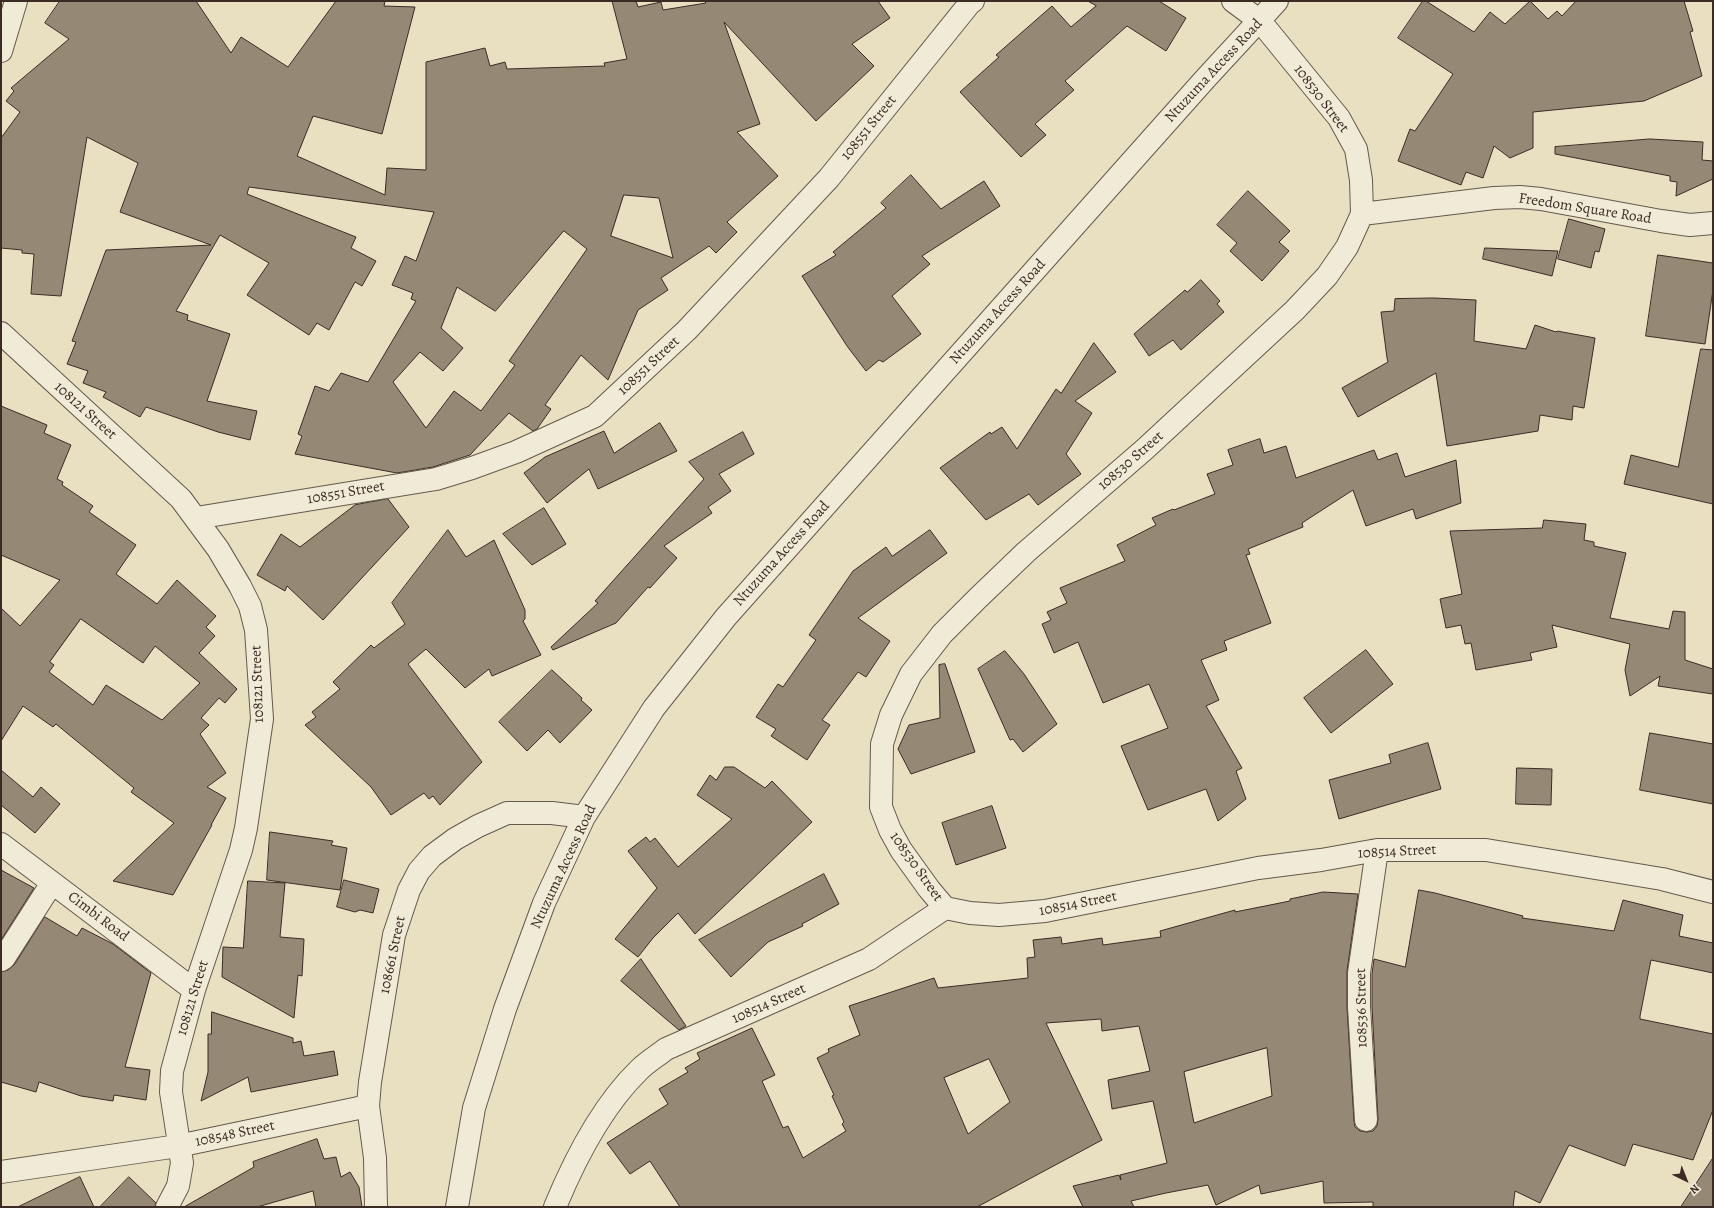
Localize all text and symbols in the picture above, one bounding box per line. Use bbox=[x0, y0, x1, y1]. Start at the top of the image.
street label: Ntuzuma Access Road bbox=[1161, 15, 1267, 127]
street label: 108530 Street bbox=[1289, 61, 1353, 137]
street label: 108551 Street bbox=[837, 92, 901, 164]
street label: Freedom Square Road bbox=[1517, 190, 1653, 228]
street label: Ntuzuma Access Road bbox=[946, 256, 1050, 368]
street label: 108551 Street bbox=[614, 333, 684, 399]
street label: 108121 Street bbox=[50, 378, 120, 444]
street label: 108530 Street bbox=[1095, 428, 1167, 494]
street label: 108551 Street bbox=[306, 477, 386, 509]
street label: Ntuzuma Access Road bbox=[730, 498, 834, 610]
street label: 108121 Street bbox=[248, 645, 268, 723]
street label: Ntuzuma Access Road bbox=[527, 802, 601, 932]
street label: 108530 Street bbox=[885, 829, 947, 905]
street label: 108514 Street bbox=[1357, 841, 1437, 863]
street label: Cimbi Road bbox=[64, 888, 132, 946]
street label: 108514 Street bbox=[1038, 888, 1118, 920]
street label: 108661 Street bbox=[376, 914, 410, 996]
street label: 108121 Street bbox=[173, 958, 213, 1038]
street label: 108536 Street bbox=[1352, 968, 1372, 1048]
street label: 108514 Street bbox=[729, 980, 809, 1028]
street label: 108548 Street bbox=[194, 1117, 276, 1151]
north arrow bbox=[1666, 1160, 1706, 1200]
text: N bbox=[1686, 1181, 1703, 1197]

